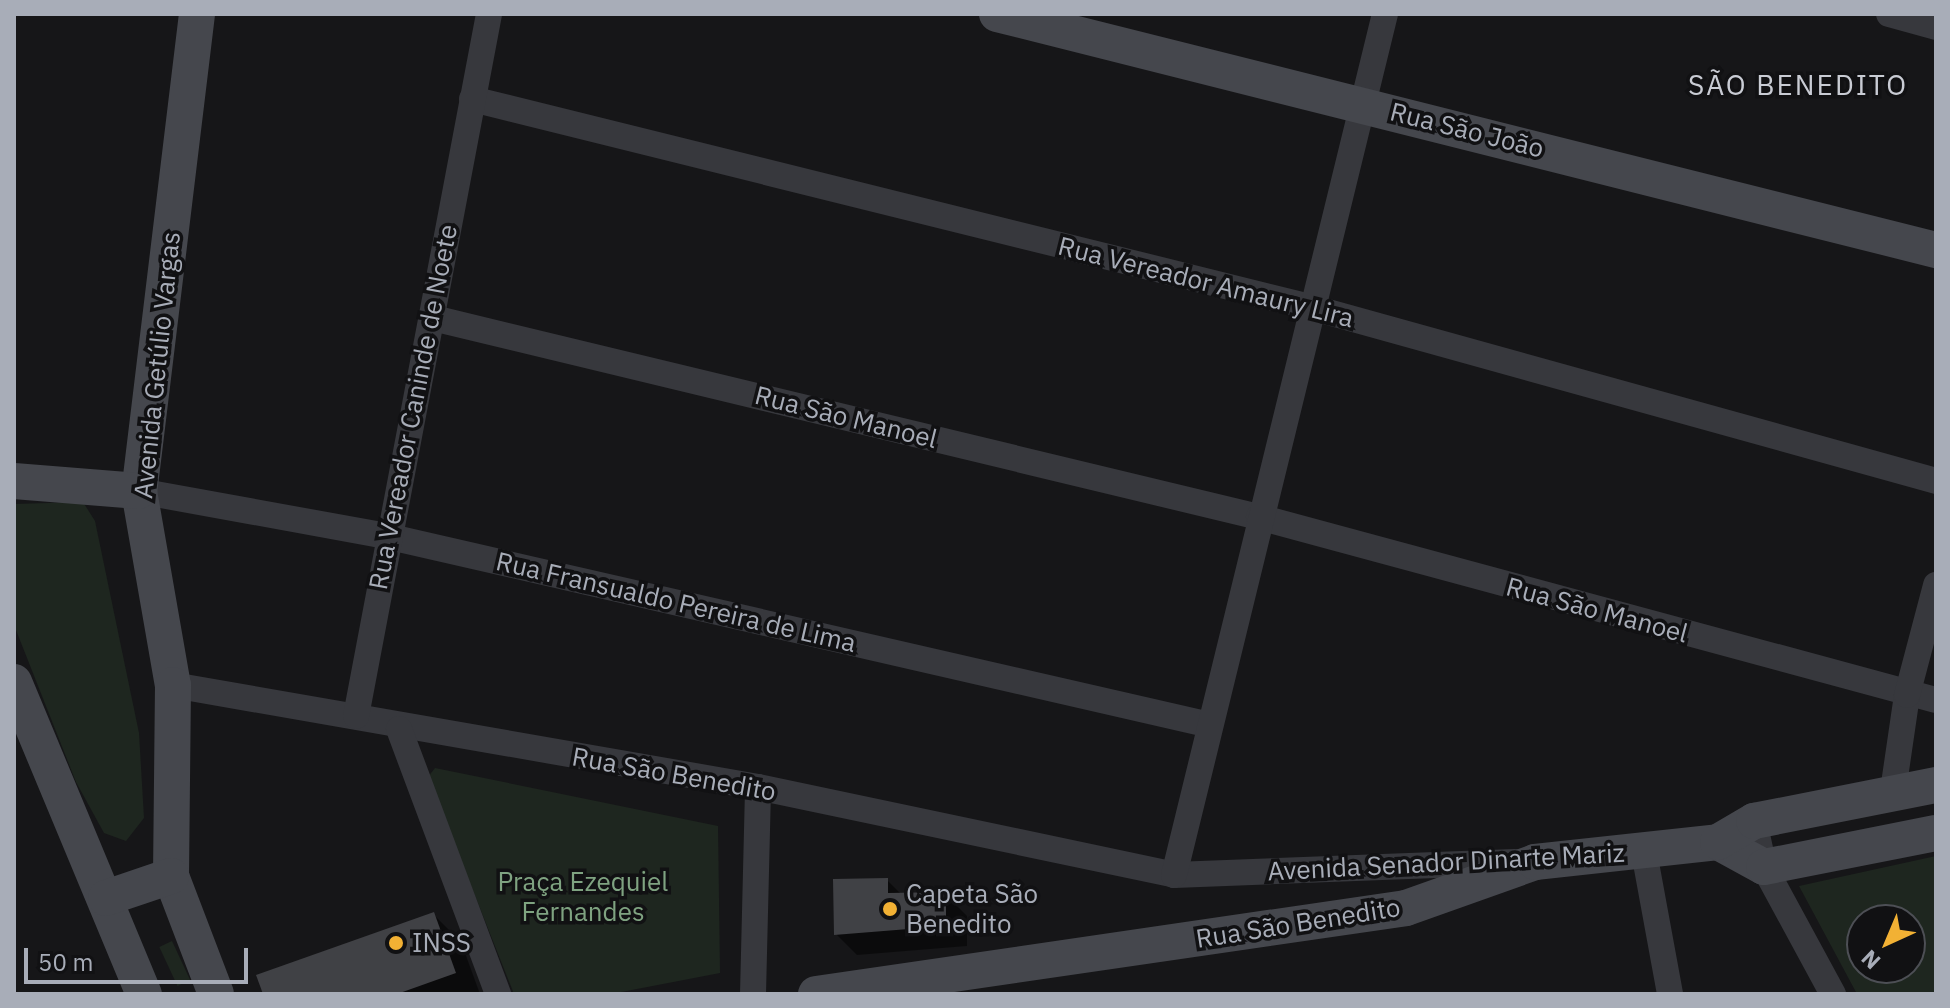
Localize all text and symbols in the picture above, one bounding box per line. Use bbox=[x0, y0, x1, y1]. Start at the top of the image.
district label: SÃO BENEDITO bbox=[1688, 68, 1908, 102]
street label: Rua São João bbox=[1387, 96, 1547, 164]
street label: Rua Vereador Caninde de Noete bbox=[362, 222, 464, 592]
street label: Avenida Getúlio Vargas bbox=[127, 230, 187, 500]
street label: Rua Vereador Amaury Lira bbox=[1055, 230, 1357, 334]
street label: Rua São Manoel bbox=[752, 379, 940, 455]
street label: Rua Fransualdo Pereira de Lima bbox=[493, 545, 859, 659]
street label: Rua São Manoel bbox=[1503, 571, 1691, 649]
street label: Rua São Benedito bbox=[570, 741, 778, 807]
street label: Avenida Senador Dinarte Mariz bbox=[1267, 837, 1625, 887]
park label: Praça Ezequiel Fernandes bbox=[498, 866, 668, 928]
place label: Capeta São Benedito bbox=[906, 878, 1038, 940]
street label: Rua São Benedito bbox=[1194, 891, 1402, 955]
marker: Capeta São Benedito bbox=[881, 900, 899, 918]
north arrow bbox=[1846, 904, 1926, 984]
place label: INSS bbox=[412, 927, 471, 959]
scale bar bbox=[28, 932, 252, 982]
marker: INSS bbox=[387, 934, 405, 952]
text: N bbox=[1855, 944, 1886, 976]
text: 50 m bbox=[38, 946, 93, 978]

